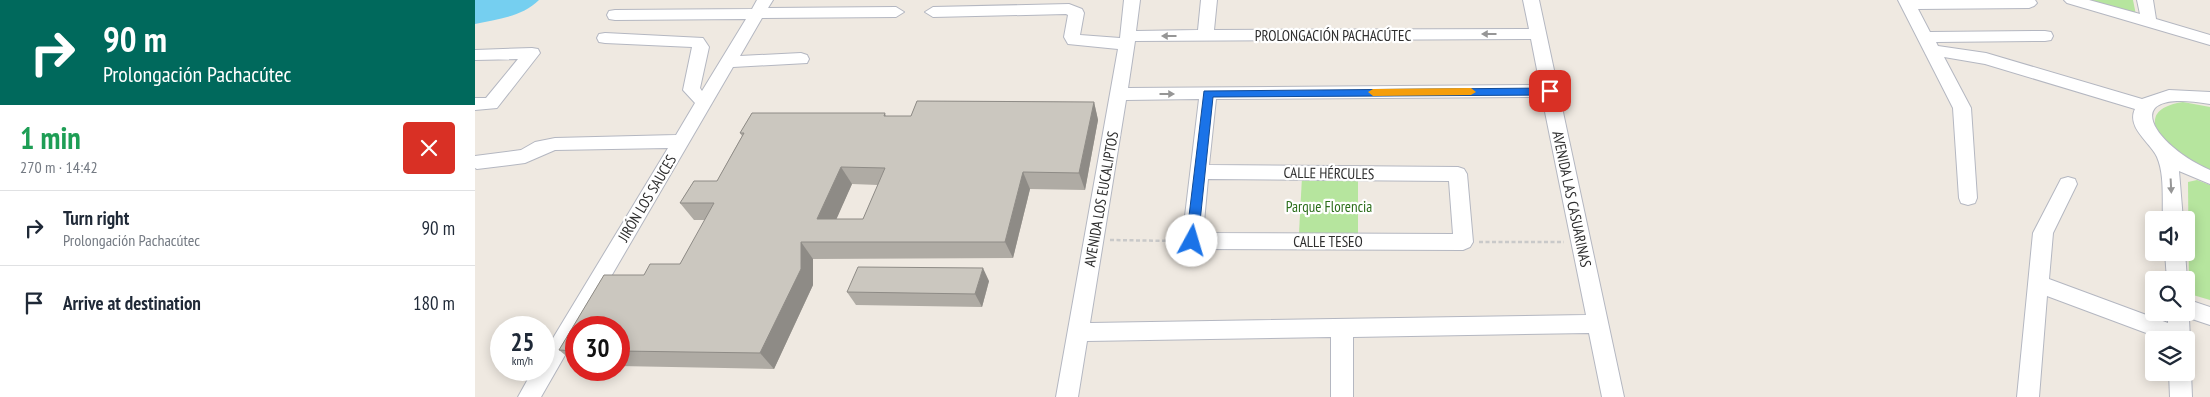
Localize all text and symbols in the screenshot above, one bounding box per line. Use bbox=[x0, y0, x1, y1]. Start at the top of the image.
text: 90 m bbox=[103, 16, 167, 62]
icon: right bbox=[20, 20, 85, 85]
street label: PROLONGACIÓN PACHACÚTEC bbox=[1255, 26, 1411, 45]
one-way arrow bbox=[1481, 30, 1497, 38]
one-way arrow bbox=[1161, 32, 1177, 40]
text: Prolongación Pachacútec bbox=[103, 60, 291, 88]
pin bbox=[1529, 70, 1571, 112]
icon: arrive bbox=[1536, 77, 1564, 105]
one-way arrow bbox=[1159, 90, 1175, 98]
text: 1 min bbox=[20, 118, 81, 157]
button: close bbox=[403, 122, 455, 174]
street label: AVENIDA LAS CASUARINAS bbox=[1548, 129, 1596, 269]
street label: AVENIDA LOS EUCALIPTOS bbox=[1080, 130, 1122, 268]
street label: JIRÓN LOS SAUCES bbox=[613, 151, 680, 246]
text: 270 m · 14:42 bbox=[20, 157, 98, 177]
street label: CALLE HÉRCULES bbox=[1283, 163, 1375, 183]
one-way arrow bbox=[2168, 178, 2176, 194]
park label: Parque Florencia bbox=[1286, 197, 1372, 216]
text: Turn right bbox=[63, 206, 129, 230]
map controls bbox=[2145, 211, 2195, 381]
button: sound bbox=[2145, 211, 2195, 261]
icon: right bbox=[20, 214, 48, 242]
position arrow bbox=[1165, 214, 1217, 266]
text: 90 m bbox=[422, 216, 455, 240]
text: Prolongación Pachacútec bbox=[63, 230, 200, 250]
street label: CALLE TESEO bbox=[1293, 232, 1363, 251]
button: search bbox=[2145, 271, 2195, 321]
icon: arrive bbox=[20, 289, 48, 317]
text: Arrive at destination bbox=[63, 291, 201, 315]
text: 180 m bbox=[413, 291, 455, 315]
speed limit sign: 30 bbox=[565, 316, 630, 381]
text: 25 bbox=[511, 326, 534, 358]
button: layers bbox=[2145, 331, 2195, 381]
text: km/h bbox=[512, 353, 533, 368]

